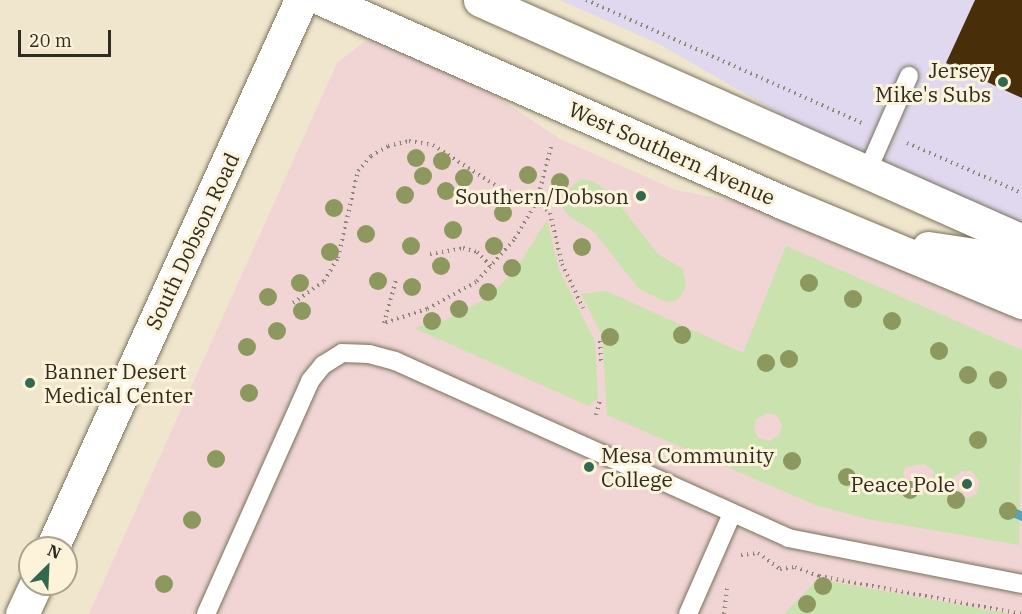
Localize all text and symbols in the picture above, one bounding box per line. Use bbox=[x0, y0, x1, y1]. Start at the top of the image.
scale bar bbox=[21, 18, 114, 56]
text: 20 m bbox=[29, 29, 72, 52]
place label: Jersey Mike's Subs bbox=[875, 57, 991, 107]
marker: Jersey Mike's Subs bbox=[996, 75, 1010, 89]
street label: West Southern Avenue bbox=[565, 96, 779, 210]
street label: South Dobson Road bbox=[140, 149, 244, 333]
place label: Southern/Dobson bbox=[455, 183, 629, 209]
marker: Southern/Dobson bbox=[634, 189, 648, 203]
place label: Banner Desert Medical Center bbox=[44, 358, 193, 408]
marker: Banner Desert Medical Center bbox=[21, 374, 39, 392]
place label: Mesa Community College bbox=[601, 442, 774, 492]
marker: Mesa Community College bbox=[582, 460, 596, 474]
place label: Peace Pole bbox=[851, 471, 955, 497]
marker: Peace Pole bbox=[960, 477, 974, 491]
north arrow bbox=[18, 536, 78, 596]
text: N bbox=[45, 540, 64, 563]

